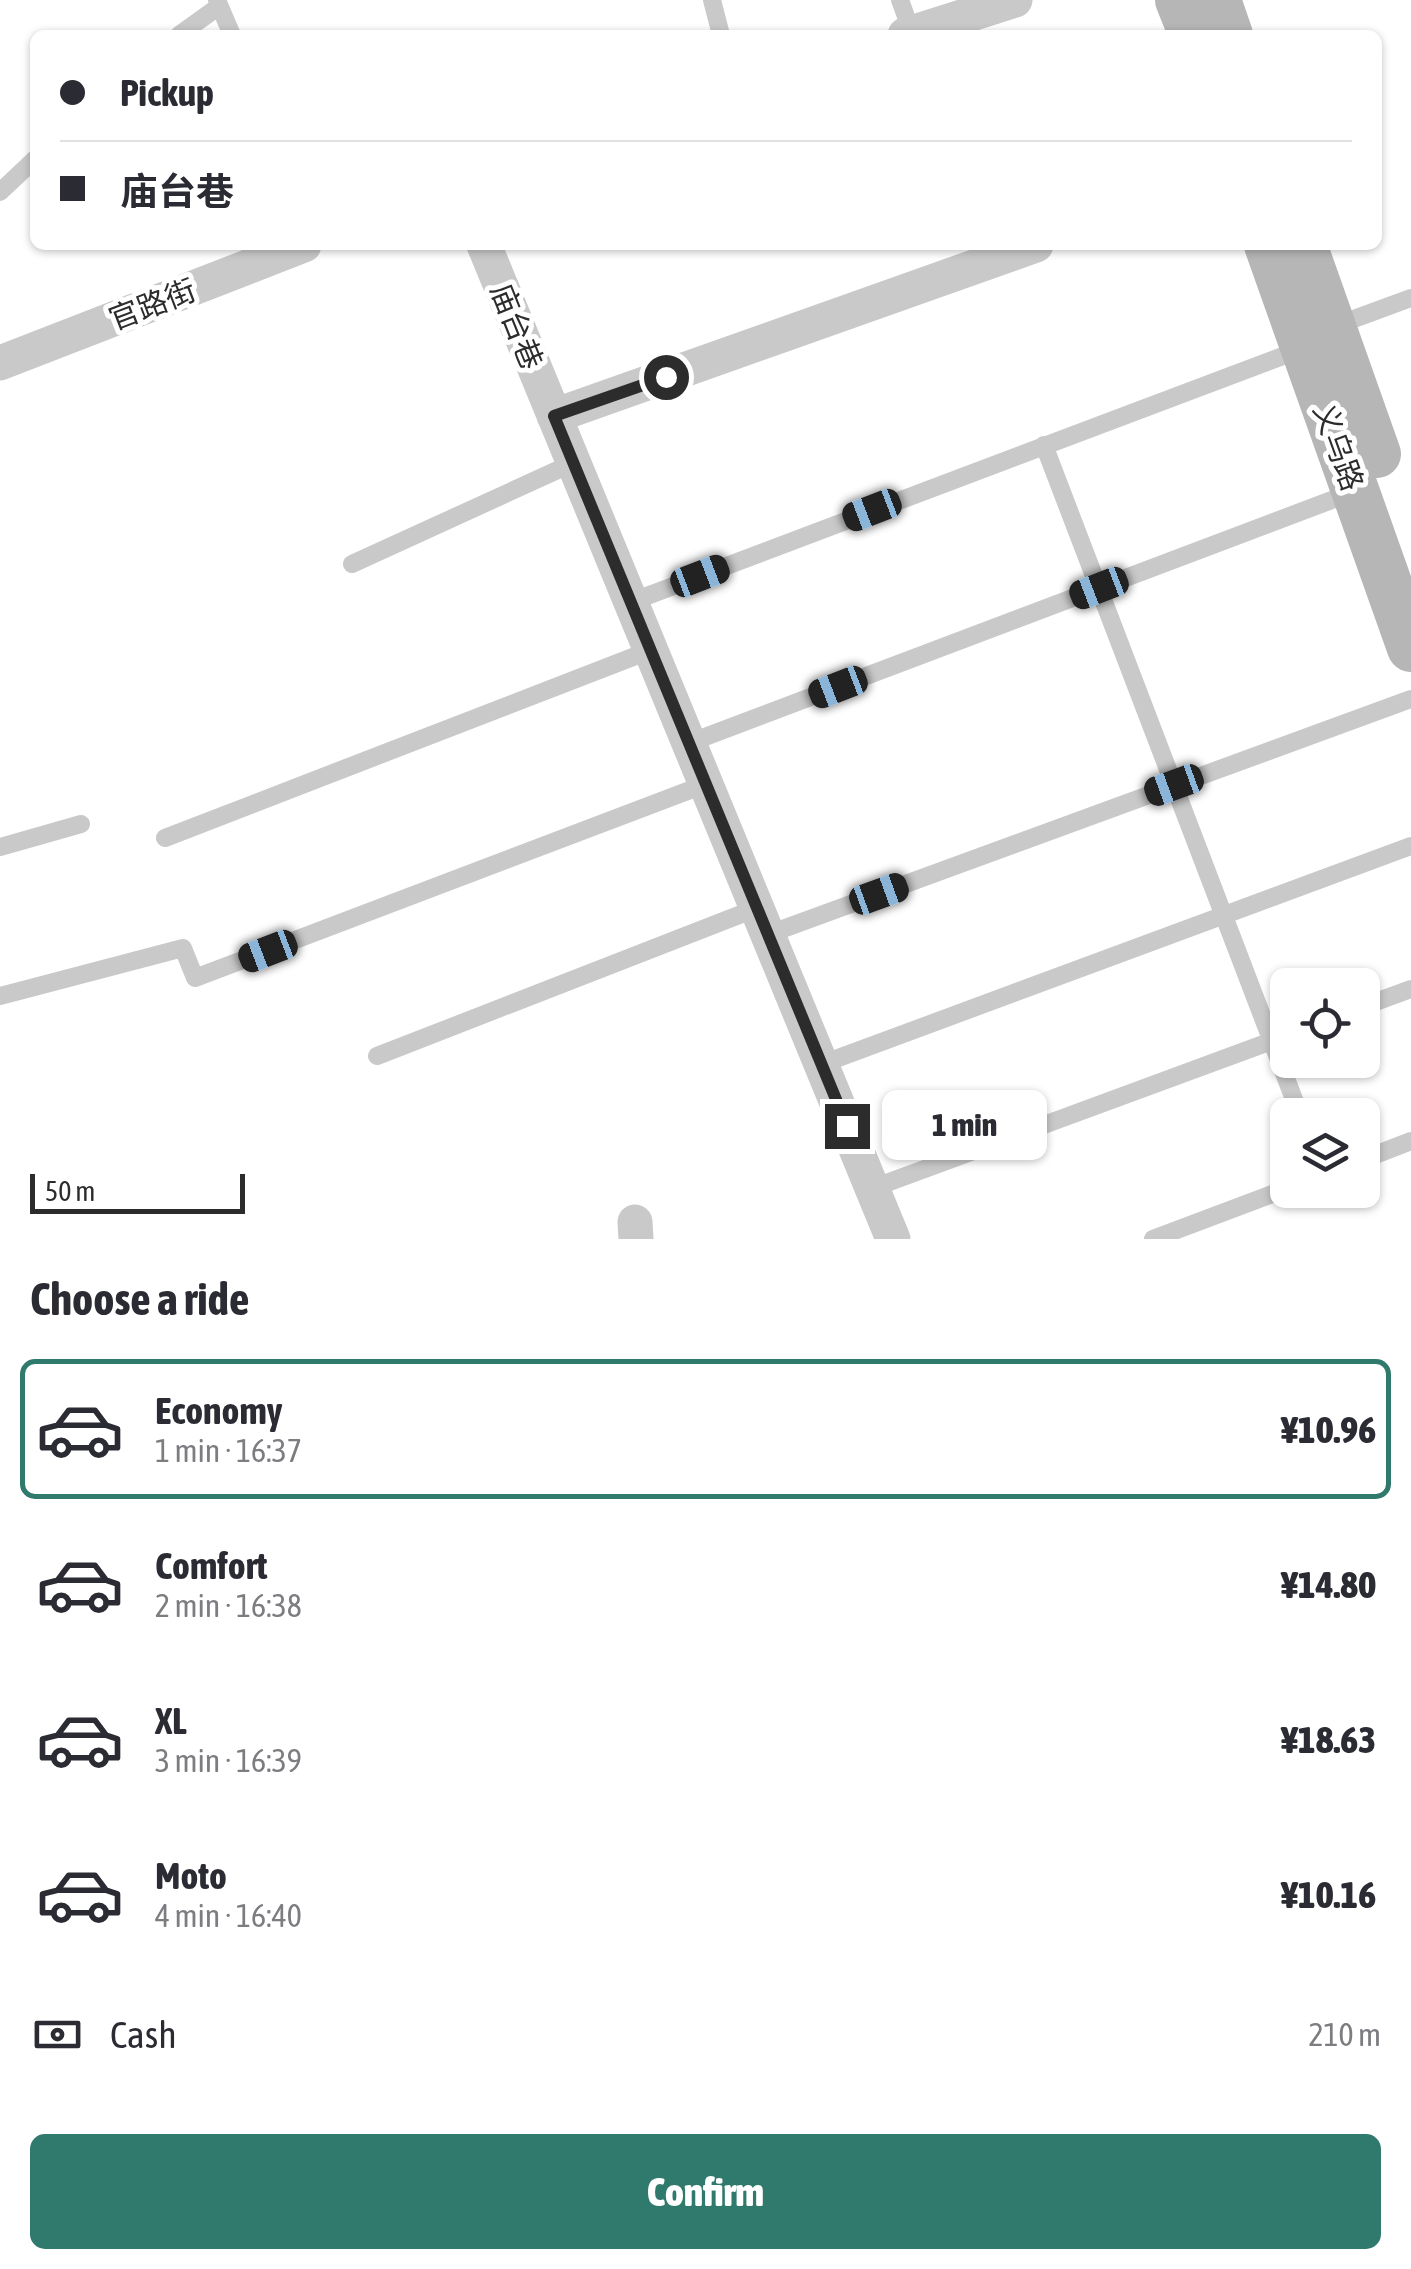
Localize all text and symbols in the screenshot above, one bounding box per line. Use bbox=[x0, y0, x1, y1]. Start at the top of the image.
text: Pickup bbox=[120, 71, 214, 114]
text: 庙台巷 bbox=[120, 170, 234, 213]
street label: 官路街 bbox=[104, 272, 200, 336]
street label: 庙台巷 bbox=[484, 278, 550, 374]
route start bbox=[644, 355, 689, 400]
street label: 义乌路 bbox=[1308, 399, 1370, 495]
car bbox=[839, 485, 905, 535]
car bbox=[667, 551, 733, 601]
car bbox=[1066, 563, 1132, 613]
car bbox=[805, 662, 871, 712]
car bbox=[1141, 761, 1207, 809]
car bbox=[846, 870, 912, 918]
car bbox=[235, 926, 301, 976]
map controls bbox=[1270, 968, 1380, 1208]
button: locate bbox=[1270, 968, 1380, 1078]
callout: 1 min bbox=[882, 1091, 1047, 1161]
button: layers bbox=[1270, 1098, 1380, 1208]
route end bbox=[825, 1104, 870, 1149]
text: 1 min bbox=[932, 1106, 997, 1143]
scale bar bbox=[30, 1169, 245, 1214]
text: 50 m bbox=[45, 1175, 95, 1207]
text: Choose a ride bbox=[30, 1273, 249, 1325]
icon: car bbox=[35, 1384, 125, 1474]
text: Economy bbox=[155, 1389, 282, 1432]
text: ¥10.96 bbox=[1281, 1408, 1376, 1451]
text: 1 min · 16:37 bbox=[155, 1432, 302, 1469]
icon: car bbox=[35, 1539, 125, 1629]
text: Comfort bbox=[155, 1544, 267, 1587]
text: ¥14.80 bbox=[1281, 1563, 1376, 1606]
text: 2 min · 16:38 bbox=[155, 1587, 302, 1624]
icon: car bbox=[35, 1694, 125, 1784]
text: XL bbox=[155, 1699, 187, 1742]
text: ¥18.63 bbox=[1281, 1718, 1376, 1761]
text: 3 min · 16:39 bbox=[155, 1742, 302, 1779]
icon: car bbox=[35, 1849, 125, 1939]
text: Moto bbox=[155, 1854, 227, 1897]
text: ¥10.16 bbox=[1281, 1873, 1376, 1916]
text: 4 min · 16:40 bbox=[155, 1897, 302, 1934]
icon: cash bbox=[30, 2007, 85, 2062]
text: Cash bbox=[110, 2013, 177, 2056]
text: 210 m bbox=[1308, 2016, 1381, 2053]
button: Confirm bbox=[30, 2134, 1381, 2249]

